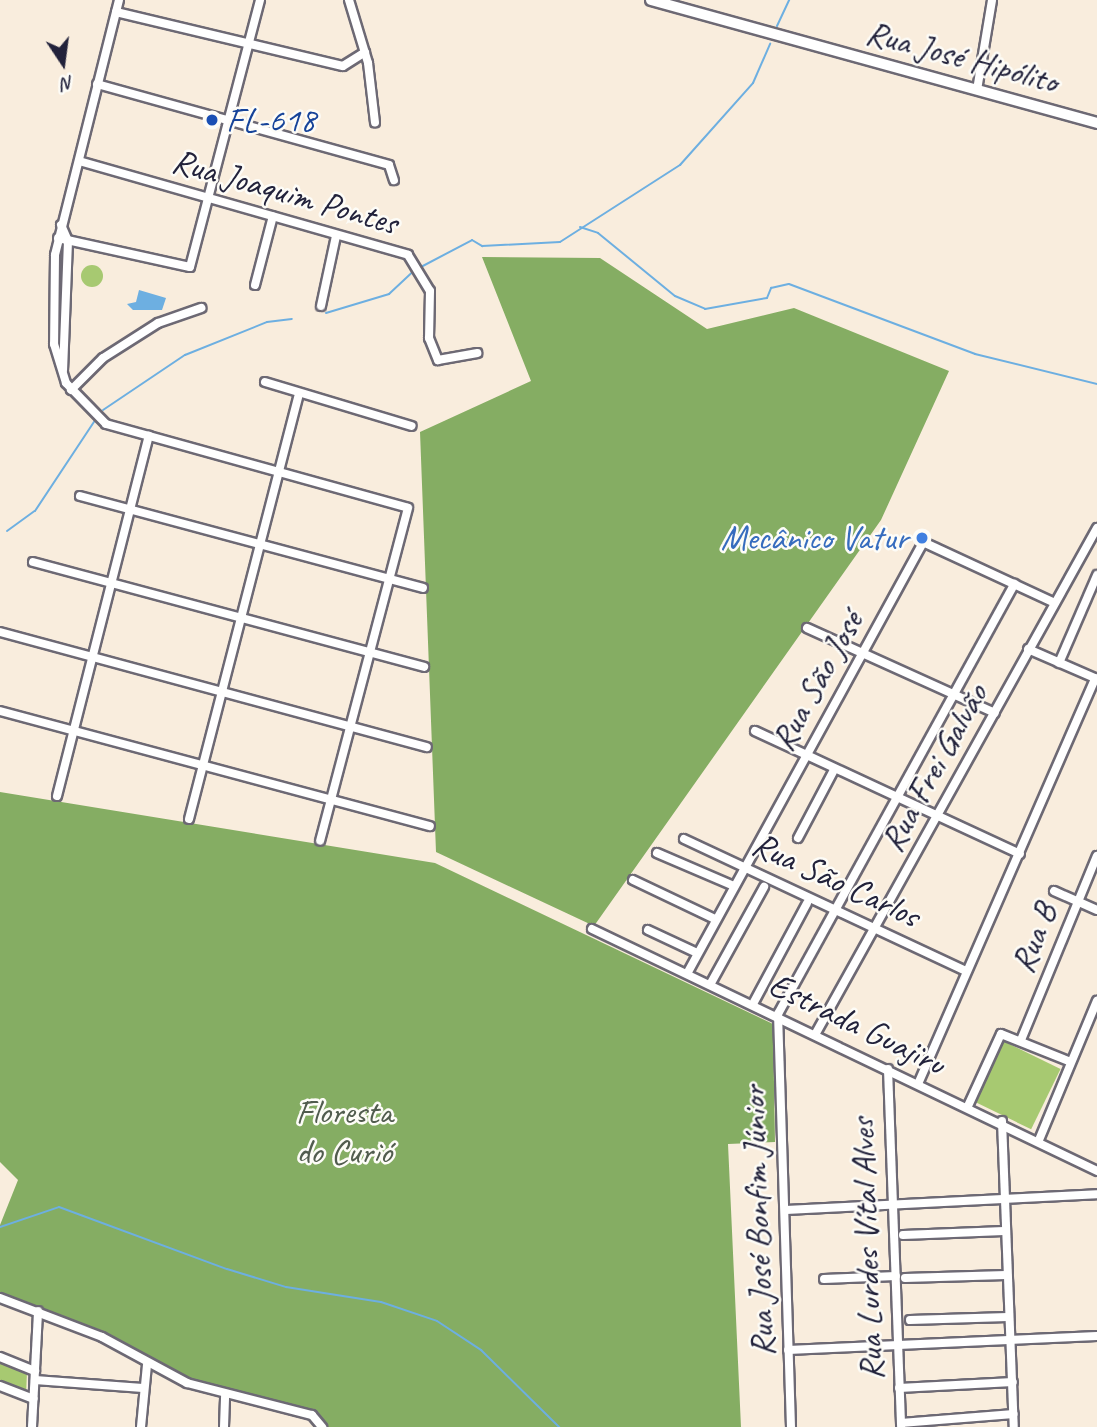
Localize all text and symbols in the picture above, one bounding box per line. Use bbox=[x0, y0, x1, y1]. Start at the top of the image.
street label: Rua José Hipólito bbox=[862, 11, 1062, 103]
north arrow bbox=[28, 28, 98, 98]
text: N bbox=[59, 70, 76, 96]
place label: FL-618 bbox=[226, 99, 315, 141]
marker: FL-618 bbox=[204, 112, 220, 128]
street label: Rua Joaquim Pontes bbox=[168, 140, 402, 244]
place label: Mecânico Vatur bbox=[720, 517, 908, 559]
marker: Mecânico Vatur bbox=[914, 530, 930, 546]
street label: Rua São José bbox=[762, 604, 872, 758]
street label: Rua Frei Galvão bbox=[871, 677, 997, 859]
street label: Rua São Carlos bbox=[745, 823, 927, 937]
street label: Rua B bbox=[1001, 897, 1067, 979]
street label: Estrada Guajiru bbox=[763, 964, 951, 1084]
street label: Rua José Bonfim Júnior bbox=[732, 1085, 784, 1357]
park label: Floresta do Curió bbox=[296, 1091, 392, 1173]
street label: Rua Lurdes Vítal Alves bbox=[841, 1118, 893, 1380]

